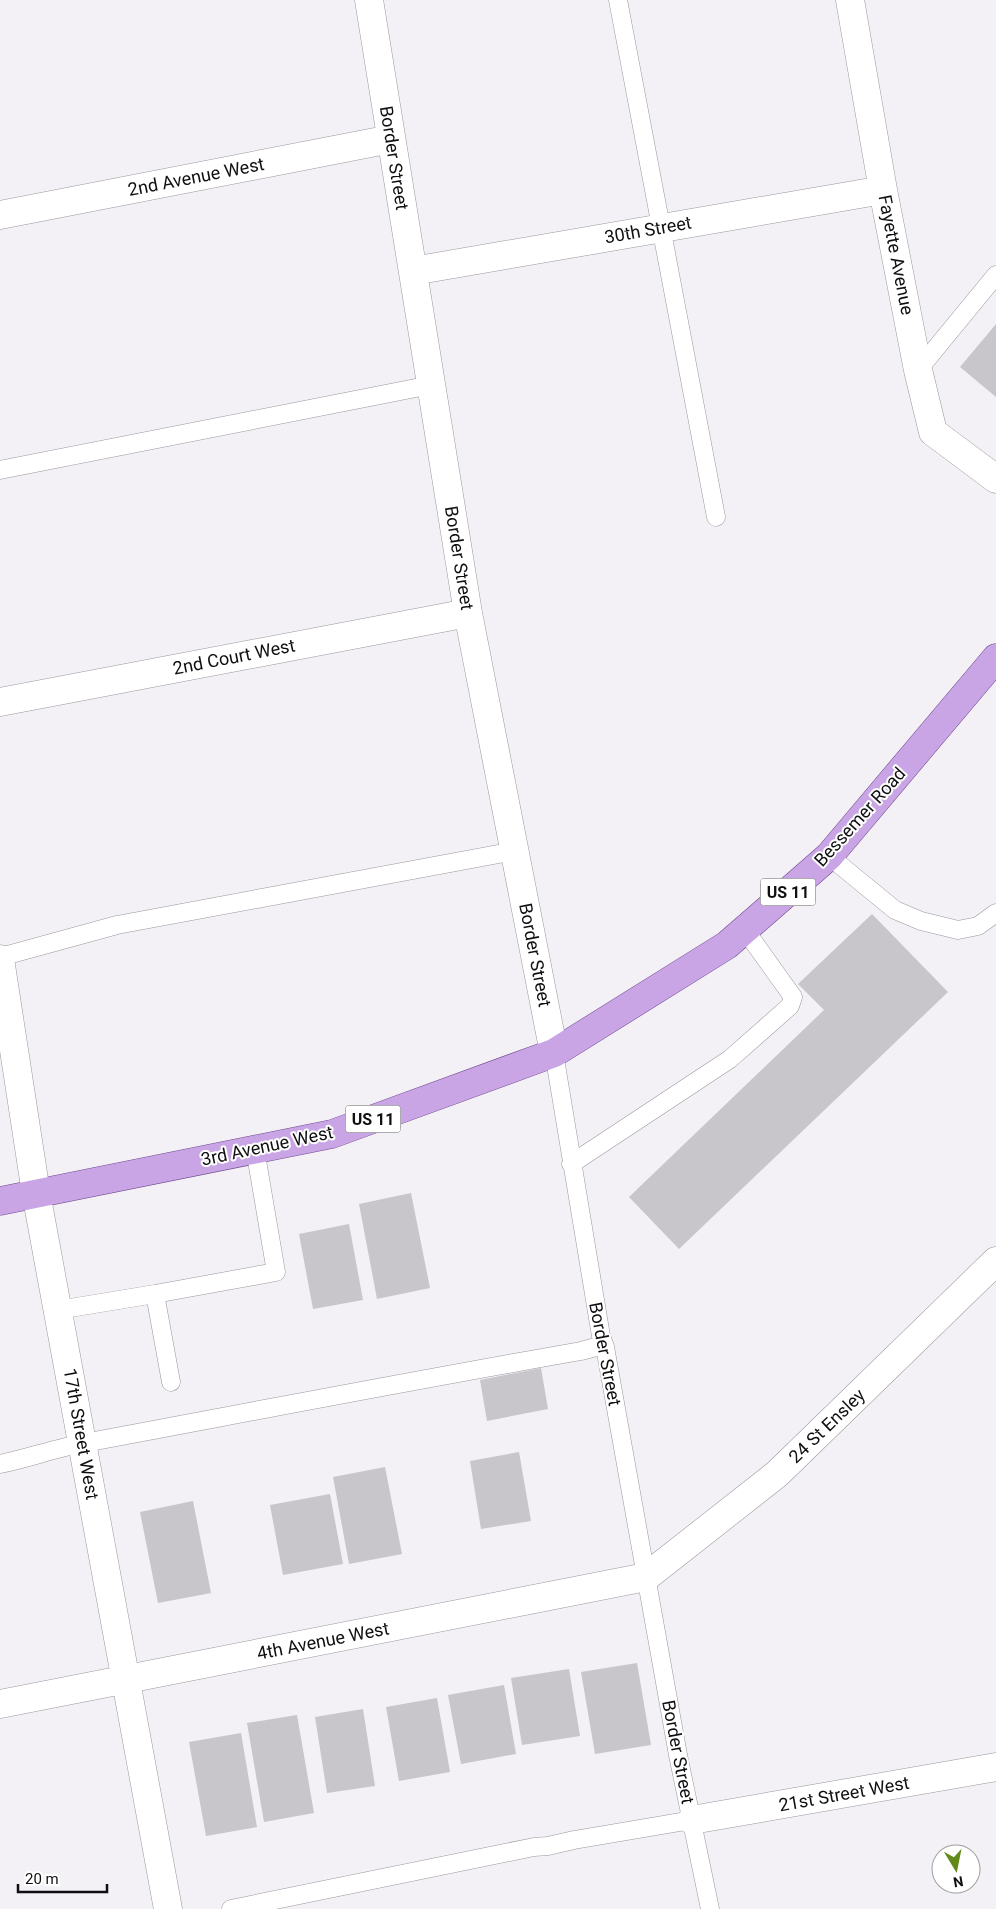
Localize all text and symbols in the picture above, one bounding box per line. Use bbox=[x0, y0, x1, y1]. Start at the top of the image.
street label: Border Street bbox=[376, 104, 413, 212]
street label: 2nd Avenue West bbox=[126, 153, 266, 200]
street label: Fayette Avenue bbox=[875, 193, 918, 317]
street label: 30th Street bbox=[603, 212, 693, 247]
street label: Border Street bbox=[441, 504, 478, 612]
street label: 2nd Court West bbox=[171, 634, 297, 679]
street label: Bessemer Road bbox=[810, 763, 910, 871]
road number: US 11 bbox=[760, 879, 816, 906]
street label: Border Street bbox=[515, 901, 556, 1009]
road number: US 11 bbox=[346, 1106, 400, 1132]
street label: 3rd Avenue West bbox=[199, 1121, 335, 1170]
street label: Border Street bbox=[585, 1300, 626, 1408]
street label: 17th Street West bbox=[60, 1367, 103, 1501]
street label: 24 St Ensley bbox=[784, 1384, 869, 1467]
street label: 4th Avenue West bbox=[255, 1617, 391, 1664]
street label: Border Street bbox=[658, 1698, 699, 1806]
street label: 21st Street West bbox=[777, 1772, 911, 1815]
north arrow bbox=[931, 1844, 981, 1894]
scale bar bbox=[18, 1862, 106, 1894]
text: 20 m bbox=[25, 1870, 59, 1888]
text: N bbox=[952, 1873, 965, 1891]

